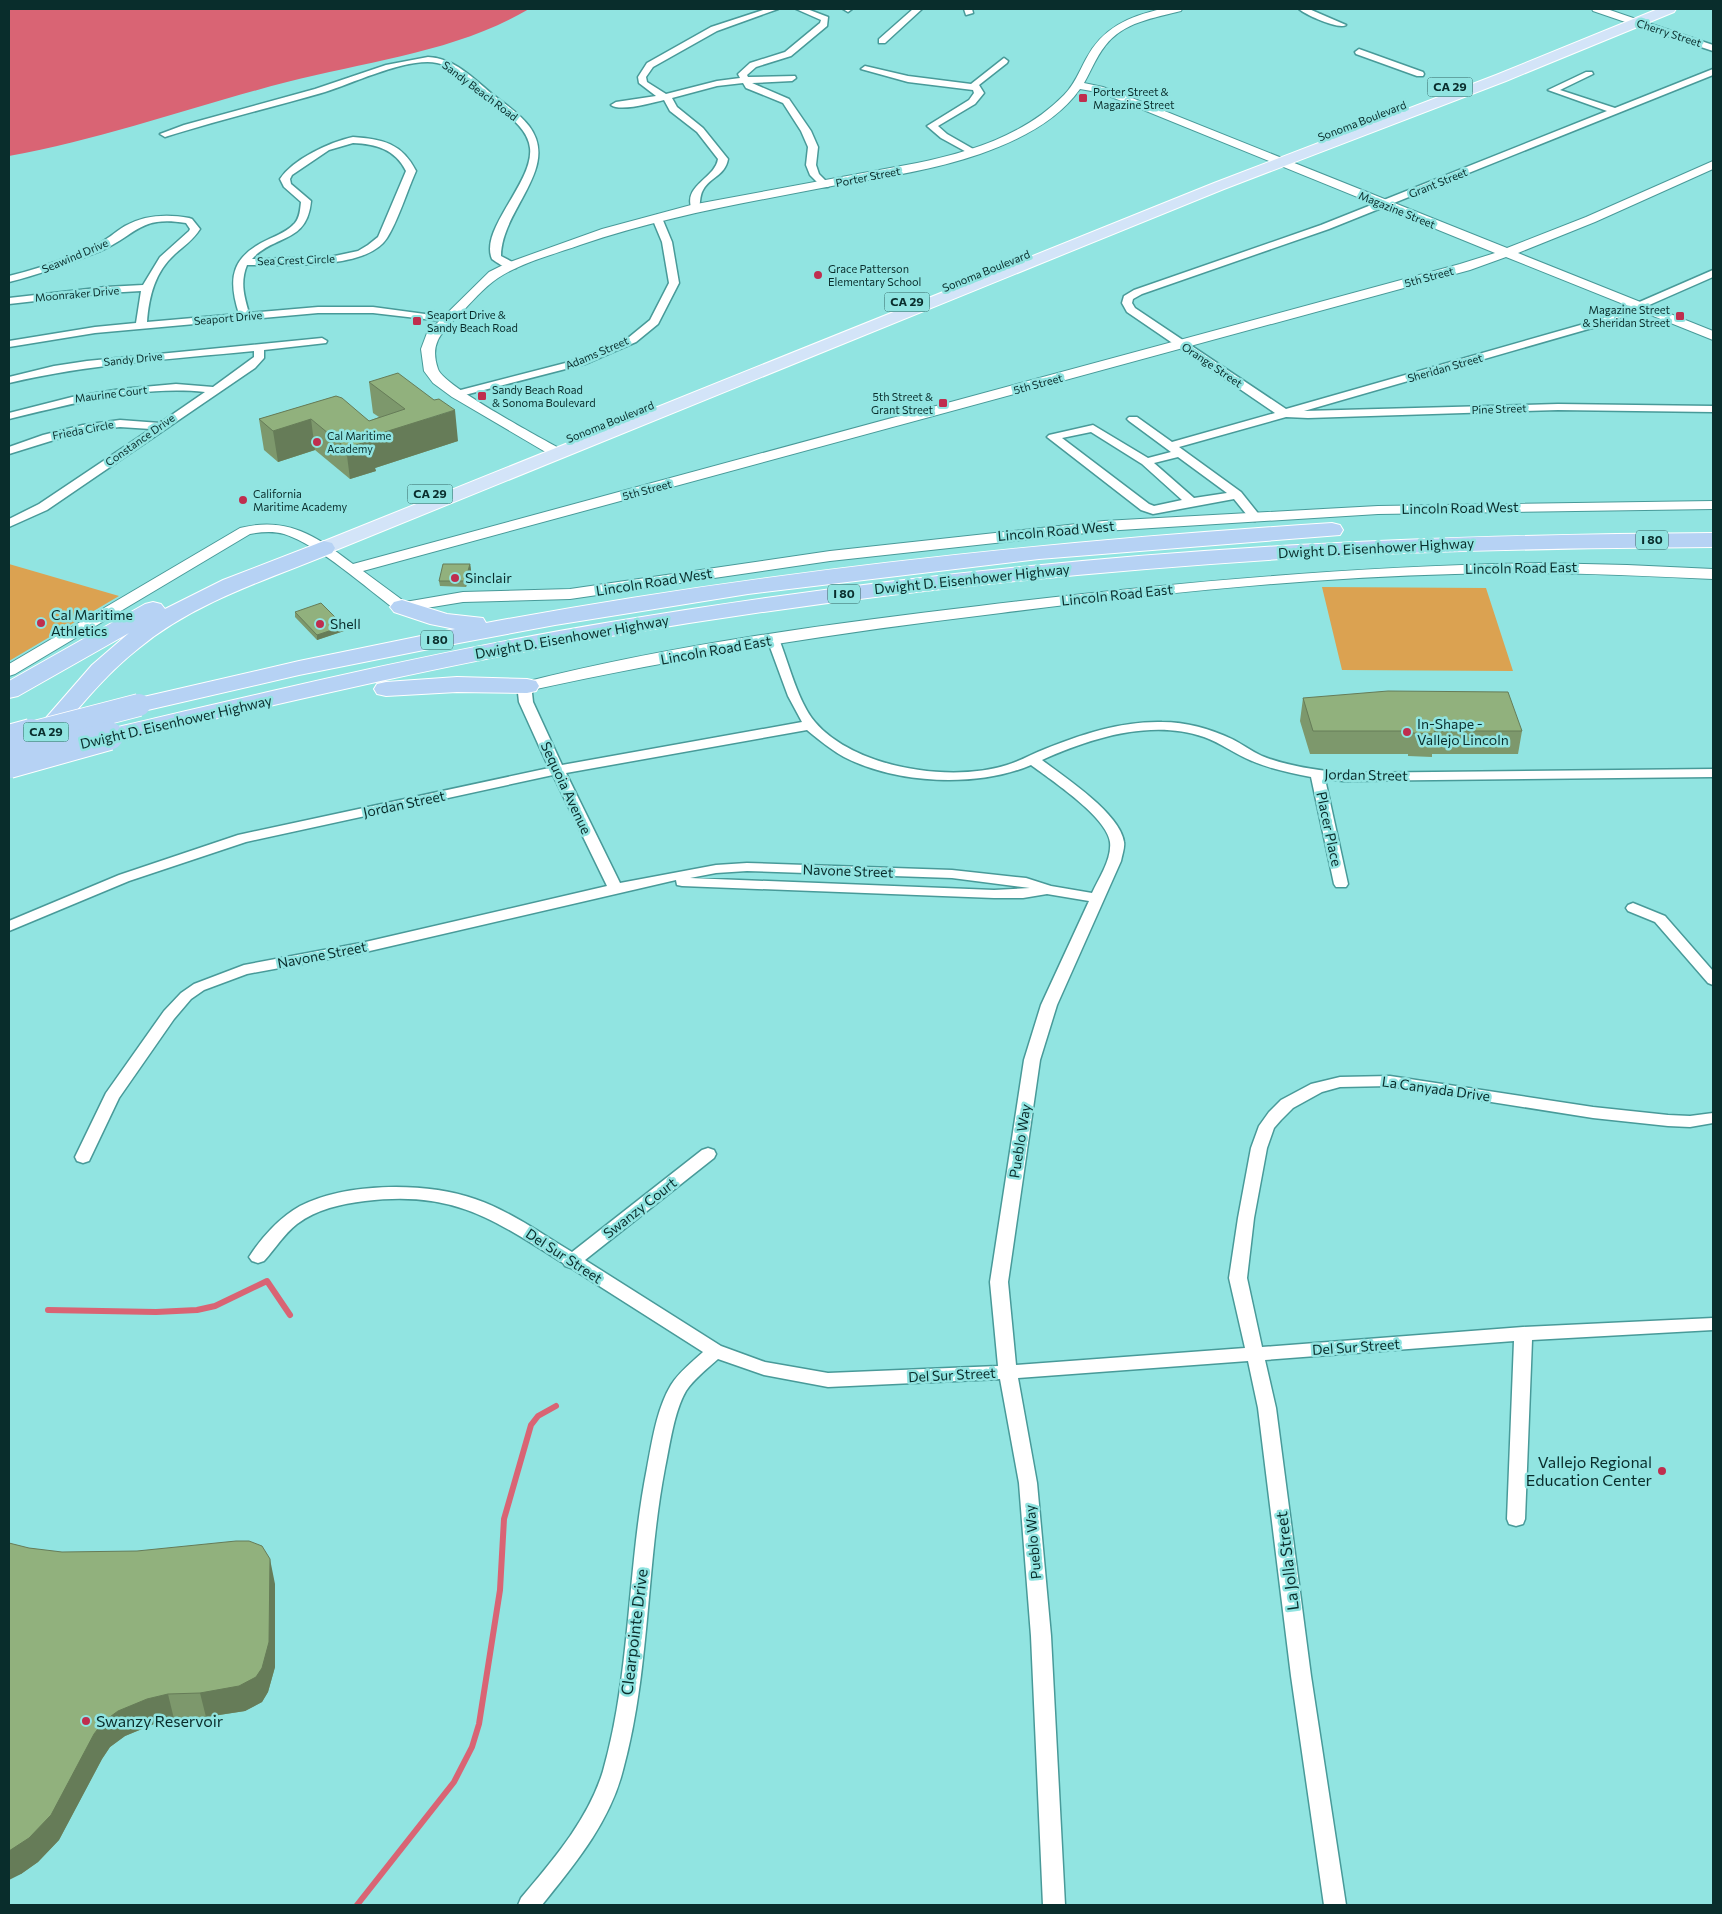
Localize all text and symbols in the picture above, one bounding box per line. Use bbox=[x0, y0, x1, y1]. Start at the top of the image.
street label: Cherry Street bbox=[1635, 16, 1704, 49]
street label: Sandy Beach Road bbox=[440, 58, 520, 123]
road number: CA 29 bbox=[1428, 77, 1472, 96]
place label: Porter Street & Magazine Street bbox=[1093, 85, 1175, 111]
marker: Porter Street & Magazine Street bbox=[1077, 92, 1089, 104]
street label: Sonoma Boulevard bbox=[1316, 98, 1408, 143]
street label: Porter Street bbox=[835, 164, 902, 189]
street label: Grant Street bbox=[1407, 165, 1469, 200]
street label: Magazine Street bbox=[1357, 188, 1438, 231]
street label: Seawind Drive bbox=[40, 236, 110, 275]
street label: Sonoma Boulevard bbox=[940, 247, 1032, 294]
street label: Sea Crest Circle bbox=[257, 252, 335, 267]
place label: Grace Patterson Elementary School bbox=[828, 262, 921, 288]
street label: 5th Street bbox=[1403, 264, 1455, 289]
marker: Grace Patterson Elementary School bbox=[812, 269, 824, 281]
street label: Moonraker Drive bbox=[34, 283, 120, 304]
road number: CA 29 bbox=[884, 292, 930, 312]
place label: Magazine Street & Sheridan Street bbox=[1582, 303, 1670, 329]
street label: Seaport Drive bbox=[193, 308, 263, 327]
place label: Seaport Drive & Sandy Beach Road bbox=[427, 308, 518, 334]
marker: Magazine Street & Sheridan Street bbox=[1674, 310, 1686, 322]
marker: Seaport Drive & Sandy Beach Road bbox=[411, 315, 423, 327]
street label: Adams Street bbox=[563, 333, 631, 372]
street label: Orange Street bbox=[1180, 340, 1245, 390]
street label: Sandy Drive bbox=[103, 349, 163, 368]
street label: Sheridan Street bbox=[1406, 350, 1484, 384]
street label: 5th Street bbox=[1012, 371, 1064, 396]
street label: Maurine Court bbox=[74, 383, 148, 404]
place label: Sandy Beach Road & Sonoma Boulevard bbox=[492, 383, 596, 409]
marker: Sandy Beach Road & Sonoma Boulevard bbox=[476, 390, 488, 402]
place label: 5th Street & Grant Street bbox=[871, 390, 933, 416]
marker: 5th Street & Grant Street bbox=[937, 397, 949, 409]
street label: Sonoma Boulevard bbox=[564, 398, 656, 445]
street label: Pine Street bbox=[1471, 401, 1527, 416]
street label: Constance Drive bbox=[102, 411, 177, 468]
street label: Frieda Circle bbox=[51, 417, 115, 442]
place label: Cal Maritime Academy bbox=[327, 429, 392, 455]
marker: Cal Maritime Academy bbox=[311, 436, 323, 448]
street label: 5th Street bbox=[621, 477, 673, 502]
road number: CA 29 bbox=[408, 484, 452, 504]
place label: California Maritime Academy bbox=[253, 487, 347, 513]
marker: California Maritime Academy bbox=[237, 494, 249, 506]
street label: Lincoln Road West bbox=[1401, 498, 1519, 517]
street label: Lincoln Road West bbox=[997, 517, 1115, 544]
road number: I 80 bbox=[1636, 530, 1668, 550]
street label: Dwight D. Eisenhower Highway bbox=[1277, 534, 1475, 561]
street label: Lincoln Road East bbox=[1465, 558, 1578, 577]
street label: Dwight D. Eisenhower Highway bbox=[873, 560, 1071, 597]
street label: Lincoln Road West bbox=[595, 564, 713, 599]
place label: Sinclair bbox=[465, 569, 512, 586]
marker: Sinclair bbox=[449, 572, 461, 584]
street label: Lincoln Road East bbox=[1060, 580, 1174, 609]
road number: I 80 bbox=[828, 584, 860, 604]
place label: Cal Maritime Athletics bbox=[51, 606, 133, 639]
street label: Dwight D. Eisenhower Highway bbox=[474, 611, 670, 662]
place label: Shell bbox=[330, 615, 361, 632]
marker: Cal Maritime Athletics bbox=[35, 617, 47, 629]
marker: Shell bbox=[314, 618, 326, 630]
road number: I 80 bbox=[421, 630, 453, 650]
street label: Lincoln Road East bbox=[659, 631, 773, 668]
street label: Dwight D. Eisenhower Highway bbox=[78, 691, 274, 752]
place label: In-Shape - Vallejo Lincoln bbox=[1417, 715, 1509, 748]
road number: CA 29 bbox=[23, 722, 68, 742]
marker: In-Shape - Vallejo Lincoln bbox=[1401, 726, 1413, 738]
street label: Sequoia Avenue bbox=[538, 739, 595, 837]
street label: Jordan Street bbox=[1324, 765, 1408, 784]
street label: Jordan Street bbox=[361, 786, 447, 821]
street label: Placer Place bbox=[1313, 790, 1346, 868]
street label: Navone Street bbox=[802, 860, 894, 881]
street label: Navone Street bbox=[276, 937, 368, 972]
street label: La Canyada Drive bbox=[1381, 1072, 1491, 1105]
street label: Pueblo Way bbox=[1005, 1103, 1034, 1179]
street label: Swanzy Court bbox=[600, 1174, 680, 1241]
street label: Del Sur Street bbox=[523, 1225, 606, 1287]
street label: Del Sur Street bbox=[1312, 1335, 1401, 1358]
street label: Del Sur Street bbox=[908, 1364, 997, 1385]
place label: Vallejo Regional Education Center bbox=[1526, 1452, 1653, 1489]
marker: Vallejo Regional Education Center bbox=[1656, 1465, 1668, 1477]
street label: Pueblo Way bbox=[1021, 1504, 1044, 1580]
street label: La Jolla Street bbox=[1271, 1510, 1302, 1612]
street label: Clearpointe Drive bbox=[616, 1568, 651, 1696]
place label: Swanzy Reservoir bbox=[96, 1711, 224, 1730]
marker: Swanzy Reservoir bbox=[80, 1715, 92, 1727]

